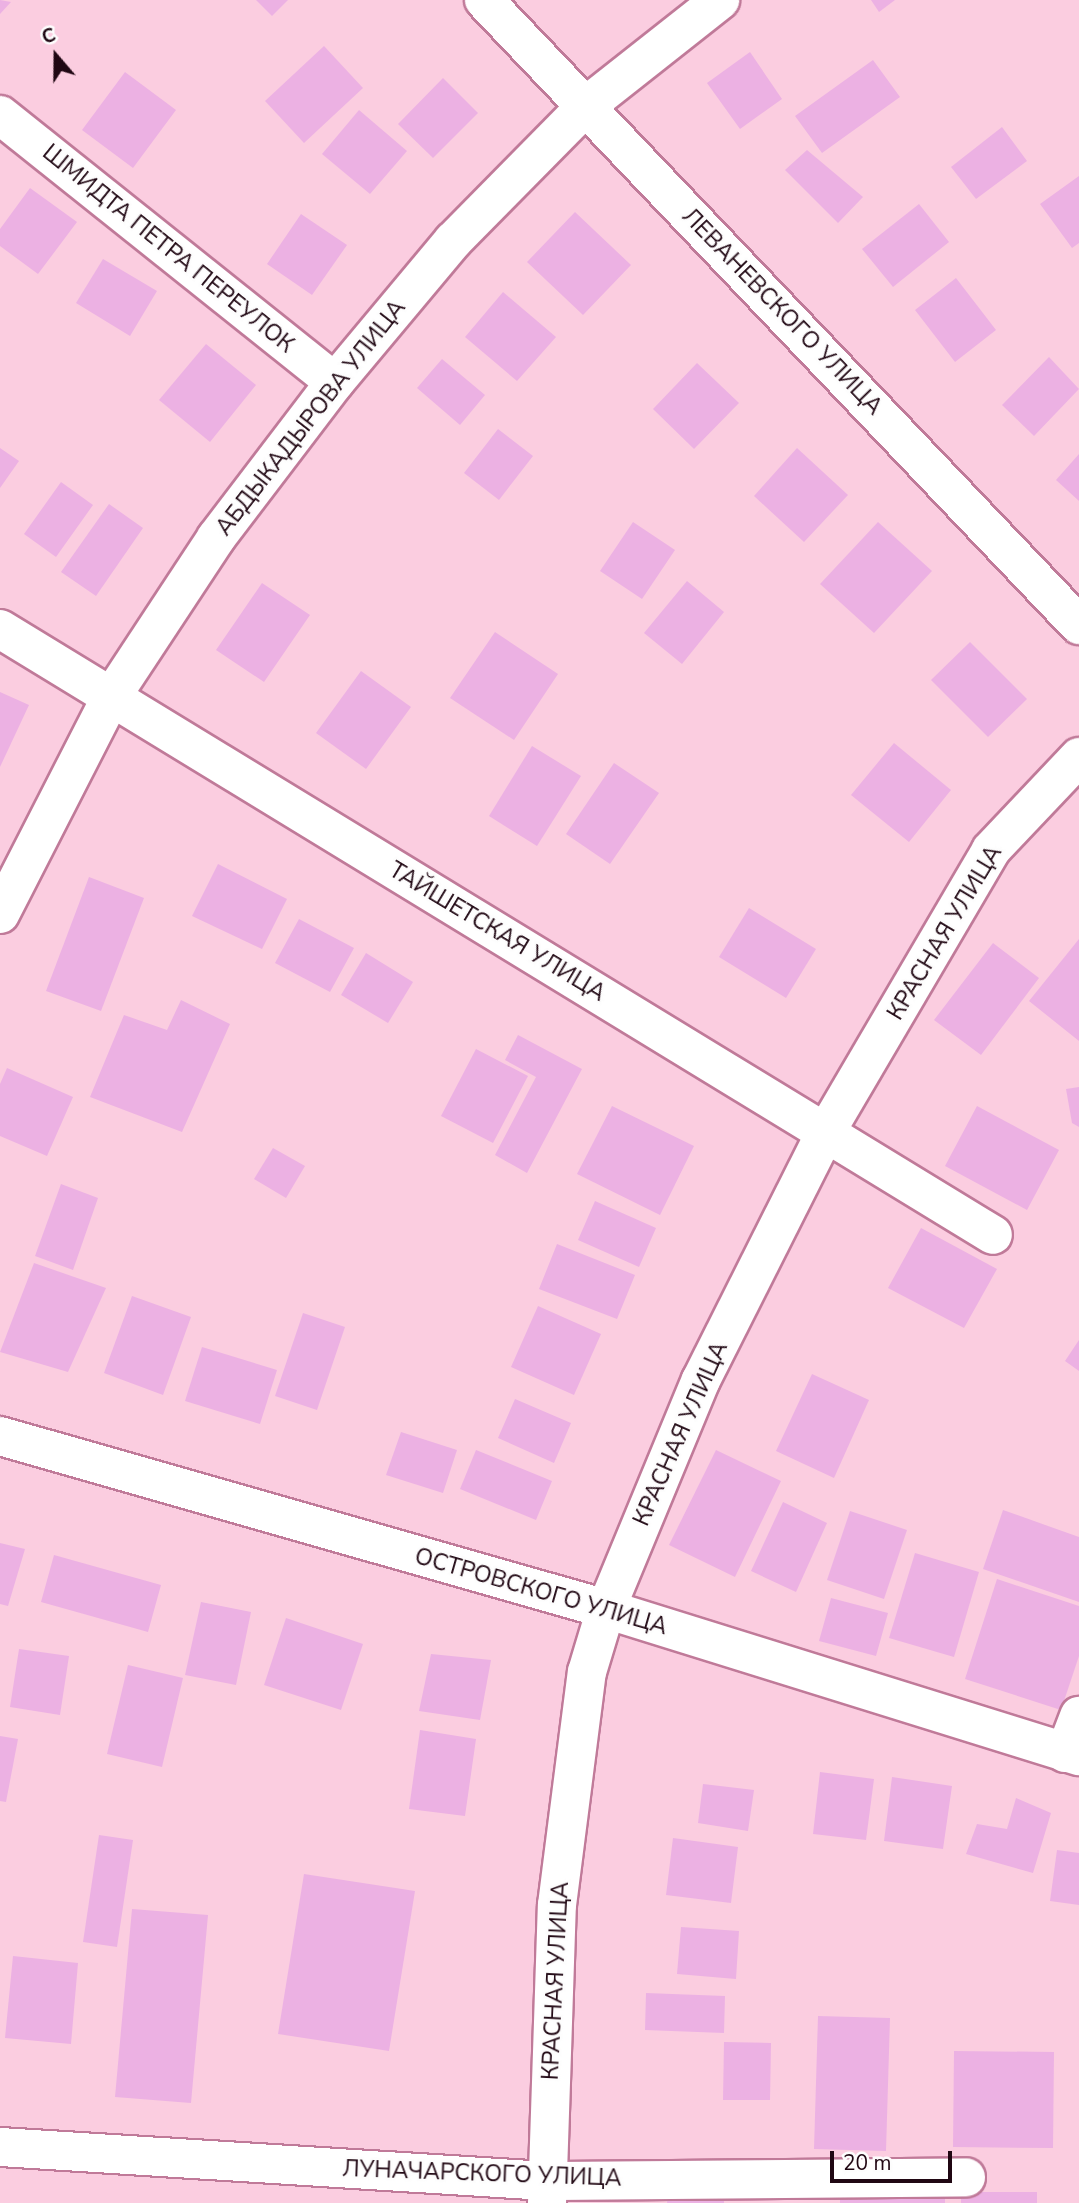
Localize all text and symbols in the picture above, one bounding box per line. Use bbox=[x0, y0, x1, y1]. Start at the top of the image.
north arrow bbox=[21, 21, 91, 91]
text: С bbox=[38, 22, 59, 51]
street label: ШМИДТА ПЕТРА ПЕРЕУЛОК bbox=[37, 139, 299, 359]
street label: ЛЕВАНЕВСКОГО УЛИЦА bbox=[676, 203, 888, 421]
street label: АБДЫКАДЫРОВА УЛИЦА bbox=[210, 295, 412, 541]
street label: КРАСНАЯ УЛИЦА bbox=[882, 841, 1008, 1025]
street label: ТАЙШЕТСКАЯ УЛИЦА bbox=[384, 856, 610, 1008]
street label: КРАСНАЯ УЛИЦА bbox=[628, 1338, 734, 1530]
street label: ОСТРОВСКОГО УЛИЦА bbox=[411, 1543, 671, 1641]
street label: КРАСНАЯ УЛИЦА bbox=[537, 1881, 575, 2081]
scale bar bbox=[834, 2136, 956, 2180]
text: 20 m bbox=[843, 2149, 892, 2177]
street label: ЛУНАЧАРСКОГО УЛИЦА bbox=[342, 2155, 622, 2193]

